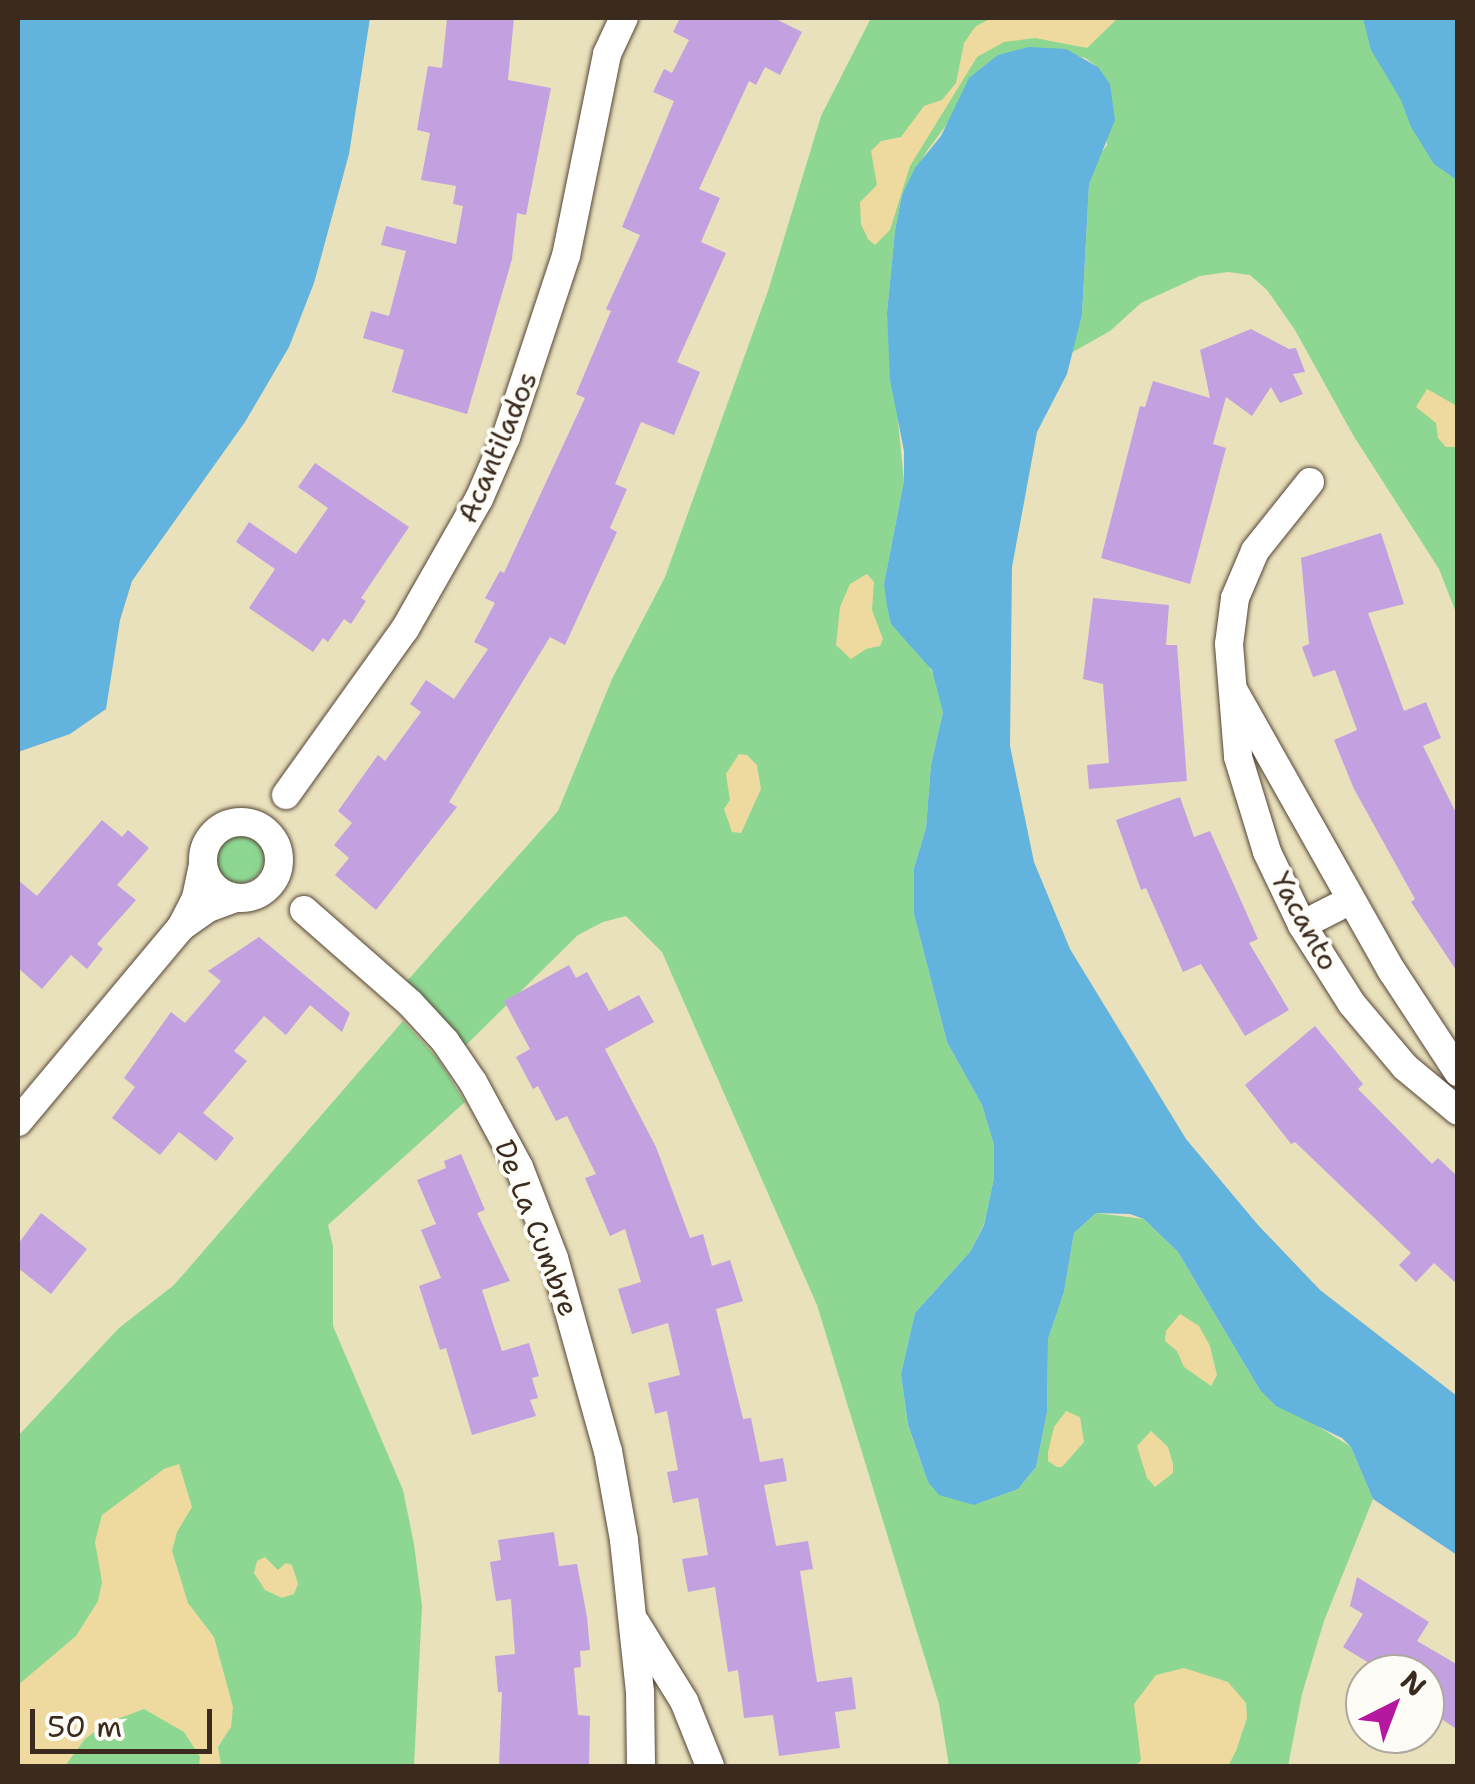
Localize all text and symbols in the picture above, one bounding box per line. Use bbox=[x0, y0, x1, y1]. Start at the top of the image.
street label: Acantilados bbox=[450, 366, 544, 528]
street label: Yacanto bbox=[1264, 866, 1346, 976]
street label: De La Cumbre bbox=[488, 1135, 586, 1321]
north arrow bbox=[1345, 1654, 1445, 1754]
text: N bbox=[1393, 1662, 1435, 1705]
scale bar bbox=[35, 1689, 218, 1751]
text: 50 m bbox=[47, 1706, 122, 1747]

